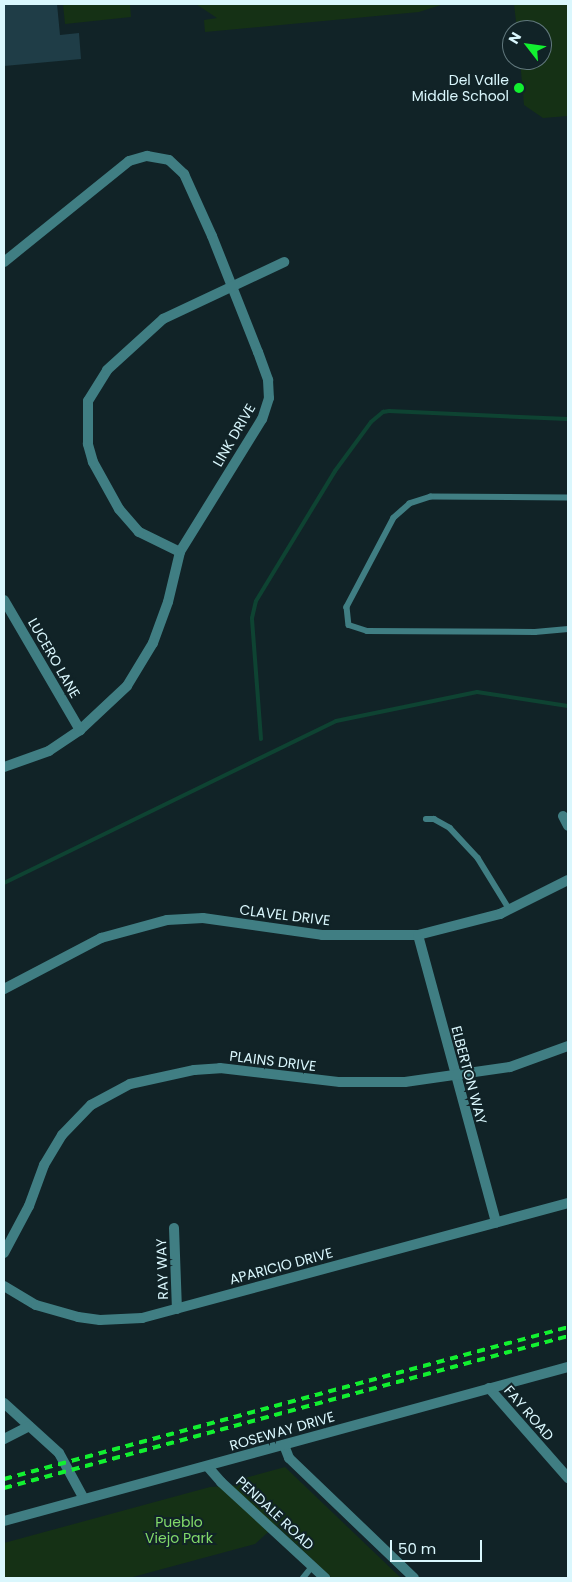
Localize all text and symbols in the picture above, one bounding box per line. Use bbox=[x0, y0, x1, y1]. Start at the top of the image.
north arrow bbox=[502, 20, 552, 70]
text: N bbox=[504, 28, 526, 48]
place label: Del Valle Middle School bbox=[412, 72, 509, 104]
marker: Del Valle Middle School bbox=[513, 82, 525, 94]
street label: LINK DRIVE bbox=[209, 401, 259, 469]
street label: LUCERO LANE bbox=[24, 615, 84, 701]
street label: CLAVEL DRIVE bbox=[239, 901, 331, 929]
street label: ELBERTON WAY bbox=[448, 1024, 490, 1126]
street label: PLAINS DRIVE bbox=[229, 1047, 317, 1075]
street label: RAY WAY bbox=[153, 1238, 171, 1300]
street label: APARICIO DRIVE bbox=[227, 1244, 335, 1288]
street label: FAY ROAD bbox=[501, 1382, 557, 1444]
street label: ROSEWAY DRIVE bbox=[228, 1408, 336, 1454]
street label: PENDALE ROAD bbox=[233, 1473, 317, 1553]
park label: Pueblo Viejo Park bbox=[145, 1514, 213, 1546]
scale bar bbox=[392, 1530, 484, 1562]
text: 50 m bbox=[398, 1538, 436, 1559]

